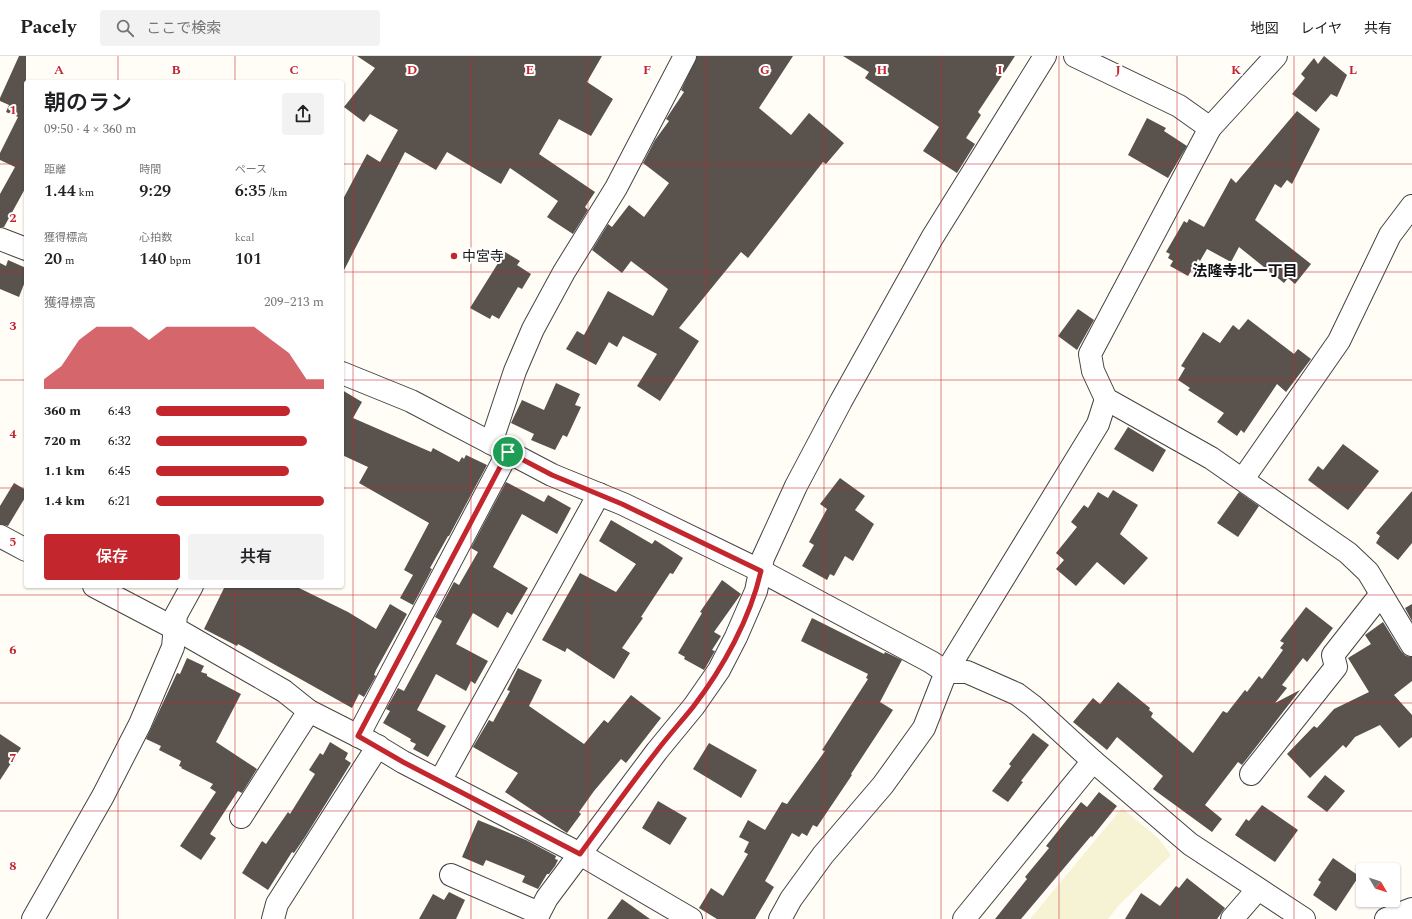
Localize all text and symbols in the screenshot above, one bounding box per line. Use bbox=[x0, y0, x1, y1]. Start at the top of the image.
search box bbox=[100, 10, 380, 46]
text: Pacely bbox=[20, 13, 76, 42]
icon: search bbox=[114, 17, 136, 39]
text: ここで検索 bbox=[146, 17, 221, 40]
text: 地図 bbox=[1250, 18, 1278, 39]
text: レイヤ bbox=[1300, 18, 1342, 39]
text: 共有 bbox=[1364, 18, 1392, 39]
text: A bbox=[54, 60, 64, 80]
text: B bbox=[171, 60, 181, 80]
text: C bbox=[289, 60, 299, 80]
text: D bbox=[407, 60, 417, 80]
text: E bbox=[526, 60, 535, 80]
text: F bbox=[643, 60, 651, 80]
text: G bbox=[760, 60, 770, 80]
text: H bbox=[877, 60, 888, 80]
text: I bbox=[997, 60, 1003, 80]
text: J bbox=[1115, 60, 1121, 80]
text: K bbox=[1231, 60, 1241, 80]
text: L bbox=[1349, 60, 1357, 80]
text: 朝のラン bbox=[44, 87, 132, 120]
button: share bbox=[282, 93, 324, 135]
text: 1 bbox=[9, 100, 17, 120]
text: 09:50 · 4 × 360 m bbox=[44, 119, 136, 139]
text: 距離 bbox=[44, 161, 66, 178]
text: 時間 bbox=[139, 161, 161, 178]
text: ペース bbox=[235, 161, 267, 178]
text: 1.44 bbox=[44, 178, 76, 204]
text: 9:29 bbox=[139, 178, 171, 204]
text: 6:35 bbox=[235, 178, 266, 204]
text: km bbox=[76, 184, 94, 201]
text: /km bbox=[266, 184, 288, 201]
text: 2 bbox=[9, 208, 17, 228]
text: 獲得標高 bbox=[44, 229, 88, 246]
text: 心拍数 bbox=[139, 229, 172, 246]
text: kcal bbox=[235, 229, 254, 246]
text: 20 bbox=[44, 246, 62, 272]
text: 140 bbox=[139, 246, 167, 272]
text: 101 bbox=[235, 246, 262, 272]
place label: 中宮寺 bbox=[462, 246, 504, 267]
marker: 中宮寺 bbox=[449, 251, 459, 261]
text: m bbox=[62, 252, 74, 269]
text: bpm bbox=[167, 252, 191, 269]
district label: 法隆寺北一丁目 bbox=[1192, 260, 1298, 283]
text: 209–213 m bbox=[264, 292, 324, 312]
text: 獲得標高 bbox=[44, 293, 96, 313]
text: 3 bbox=[9, 316, 17, 336]
text: 360 m bbox=[44, 401, 81, 421]
text: 6:43 bbox=[108, 401, 131, 421]
text: 4 bbox=[9, 424, 17, 444]
text: 720 m bbox=[44, 431, 81, 451]
text: 6:32 bbox=[108, 431, 131, 451]
pin bbox=[491, 435, 525, 469]
icon: arrive bbox=[497, 441, 519, 463]
text: 1.1 km bbox=[44, 461, 85, 481]
text: 6:45 bbox=[108, 461, 131, 481]
text: 1.4 km bbox=[44, 491, 85, 511]
text: 6:21 bbox=[108, 491, 131, 511]
text: 5 bbox=[9, 532, 17, 552]
button: 保存 bbox=[44, 534, 180, 580]
button: 共有 bbox=[188, 534, 324, 580]
text: 6 bbox=[9, 640, 17, 660]
text: 7 bbox=[9, 748, 17, 768]
text: 8 bbox=[9, 856, 17, 876]
north arrow bbox=[1356, 863, 1400, 907]
map controls bbox=[1356, 863, 1400, 907]

